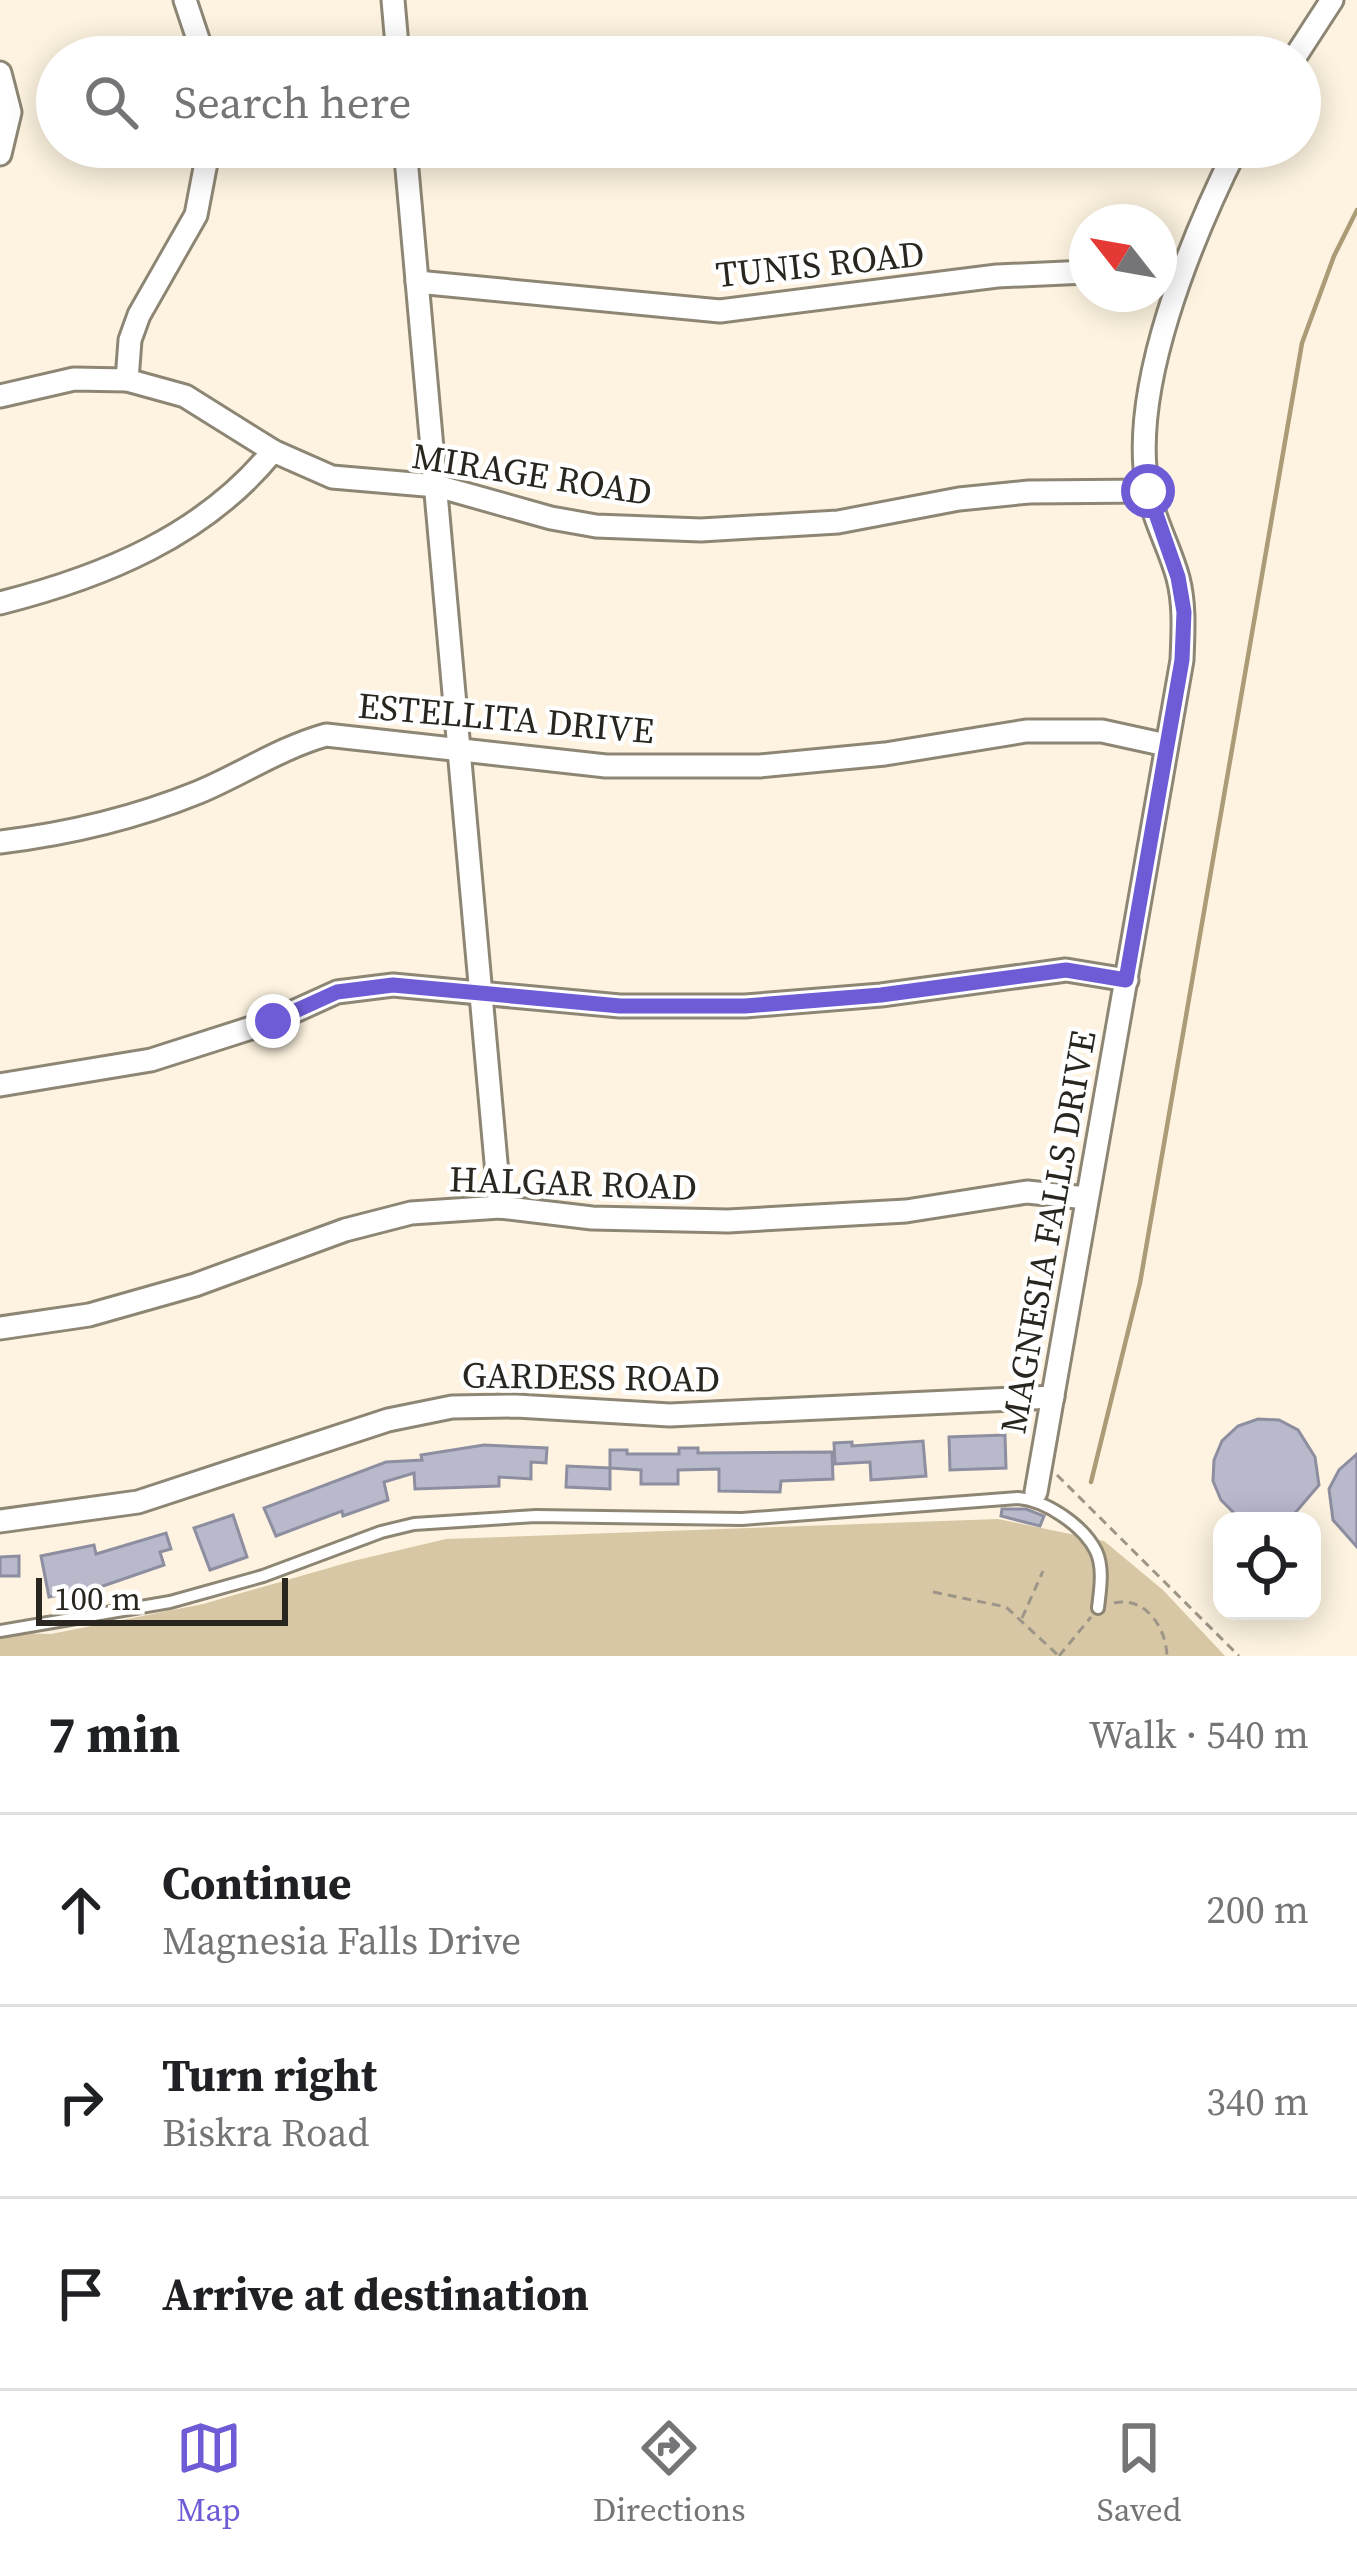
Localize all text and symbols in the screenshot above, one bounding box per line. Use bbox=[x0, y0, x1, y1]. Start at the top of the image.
search box bbox=[36, 36, 1321, 168]
icon: search bbox=[78, 69, 144, 135]
text: Search here bbox=[174, 71, 411, 133]
north arrow bbox=[1069, 204, 1177, 312]
street label: TUNIS ROAD bbox=[713, 229, 927, 299]
street label: MIRAGE ROAD bbox=[409, 431, 655, 517]
route start bbox=[1121, 464, 1175, 518]
street label: ESTELLITA DRIVE bbox=[356, 681, 656, 755]
route end bbox=[246, 994, 300, 1048]
street label: MAGNESIA FALLS DRIVE bbox=[988, 1027, 1108, 1437]
street label: HALGAR ROAD bbox=[448, 1154, 698, 1212]
street label: GARDESS ROAD bbox=[462, 1350, 720, 1404]
map controls bbox=[1213, 1512, 1321, 1620]
button: locate bbox=[1213, 1512, 1321, 1620]
scale bar bbox=[36, 1572, 288, 1625]
text: 100 m bbox=[54, 1576, 141, 1621]
text: 7 min bbox=[48, 1699, 180, 1769]
text: Walk · 540 m bbox=[1089, 1708, 1309, 1761]
text: Continue bbox=[162, 1852, 351, 1914]
icon: ahead bbox=[48, 1877, 114, 1943]
text: 200 m bbox=[1206, 1883, 1309, 1936]
text: Magnesia Falls Drive bbox=[162, 1914, 521, 1967]
text: Turn right bbox=[162, 2044, 377, 2106]
icon: right bbox=[48, 2069, 114, 2135]
text: 340 m bbox=[1206, 2075, 1309, 2128]
text: Biskra Road bbox=[162, 2106, 369, 2159]
icon: arrive bbox=[48, 2261, 114, 2327]
text: Arrive at destination bbox=[162, 2263, 589, 2325]
tab: Map bbox=[176, 2415, 242, 2532]
tab: Directions bbox=[593, 2415, 746, 2532]
tab: Saved bbox=[1097, 2415, 1181, 2532]

